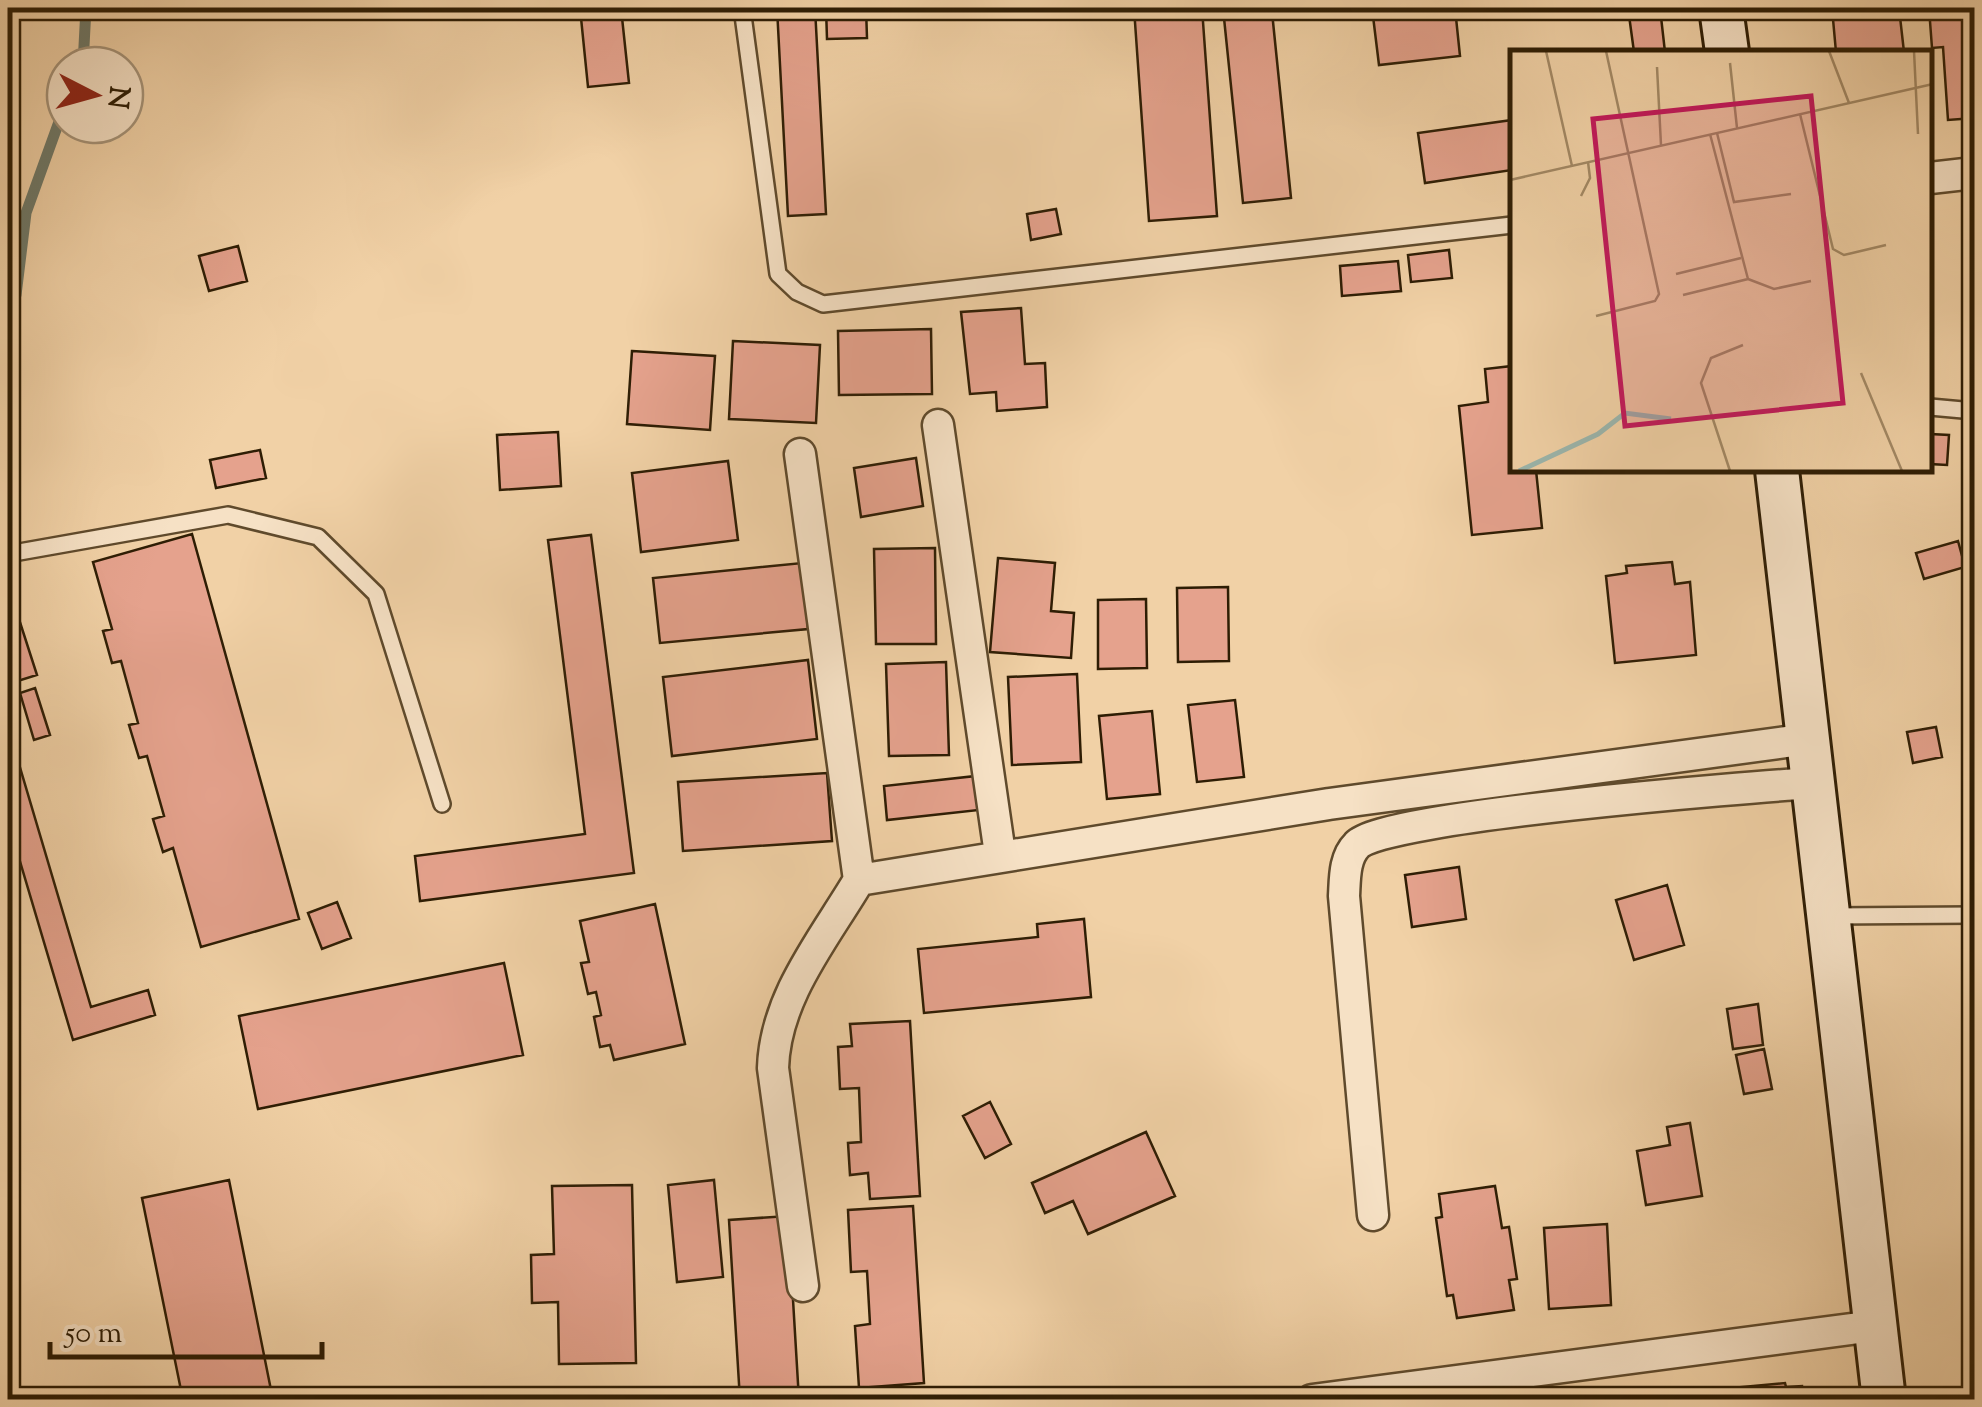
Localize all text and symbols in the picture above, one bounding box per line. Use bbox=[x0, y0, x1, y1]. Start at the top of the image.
north arrow bbox=[45, 45, 145, 145]
inset map bbox=[1510, 50, 1932, 472]
text: N bbox=[96, 84, 138, 111]
scale bar bbox=[50, 1297, 322, 1359]
text: 50 m bbox=[63, 1313, 123, 1356]

